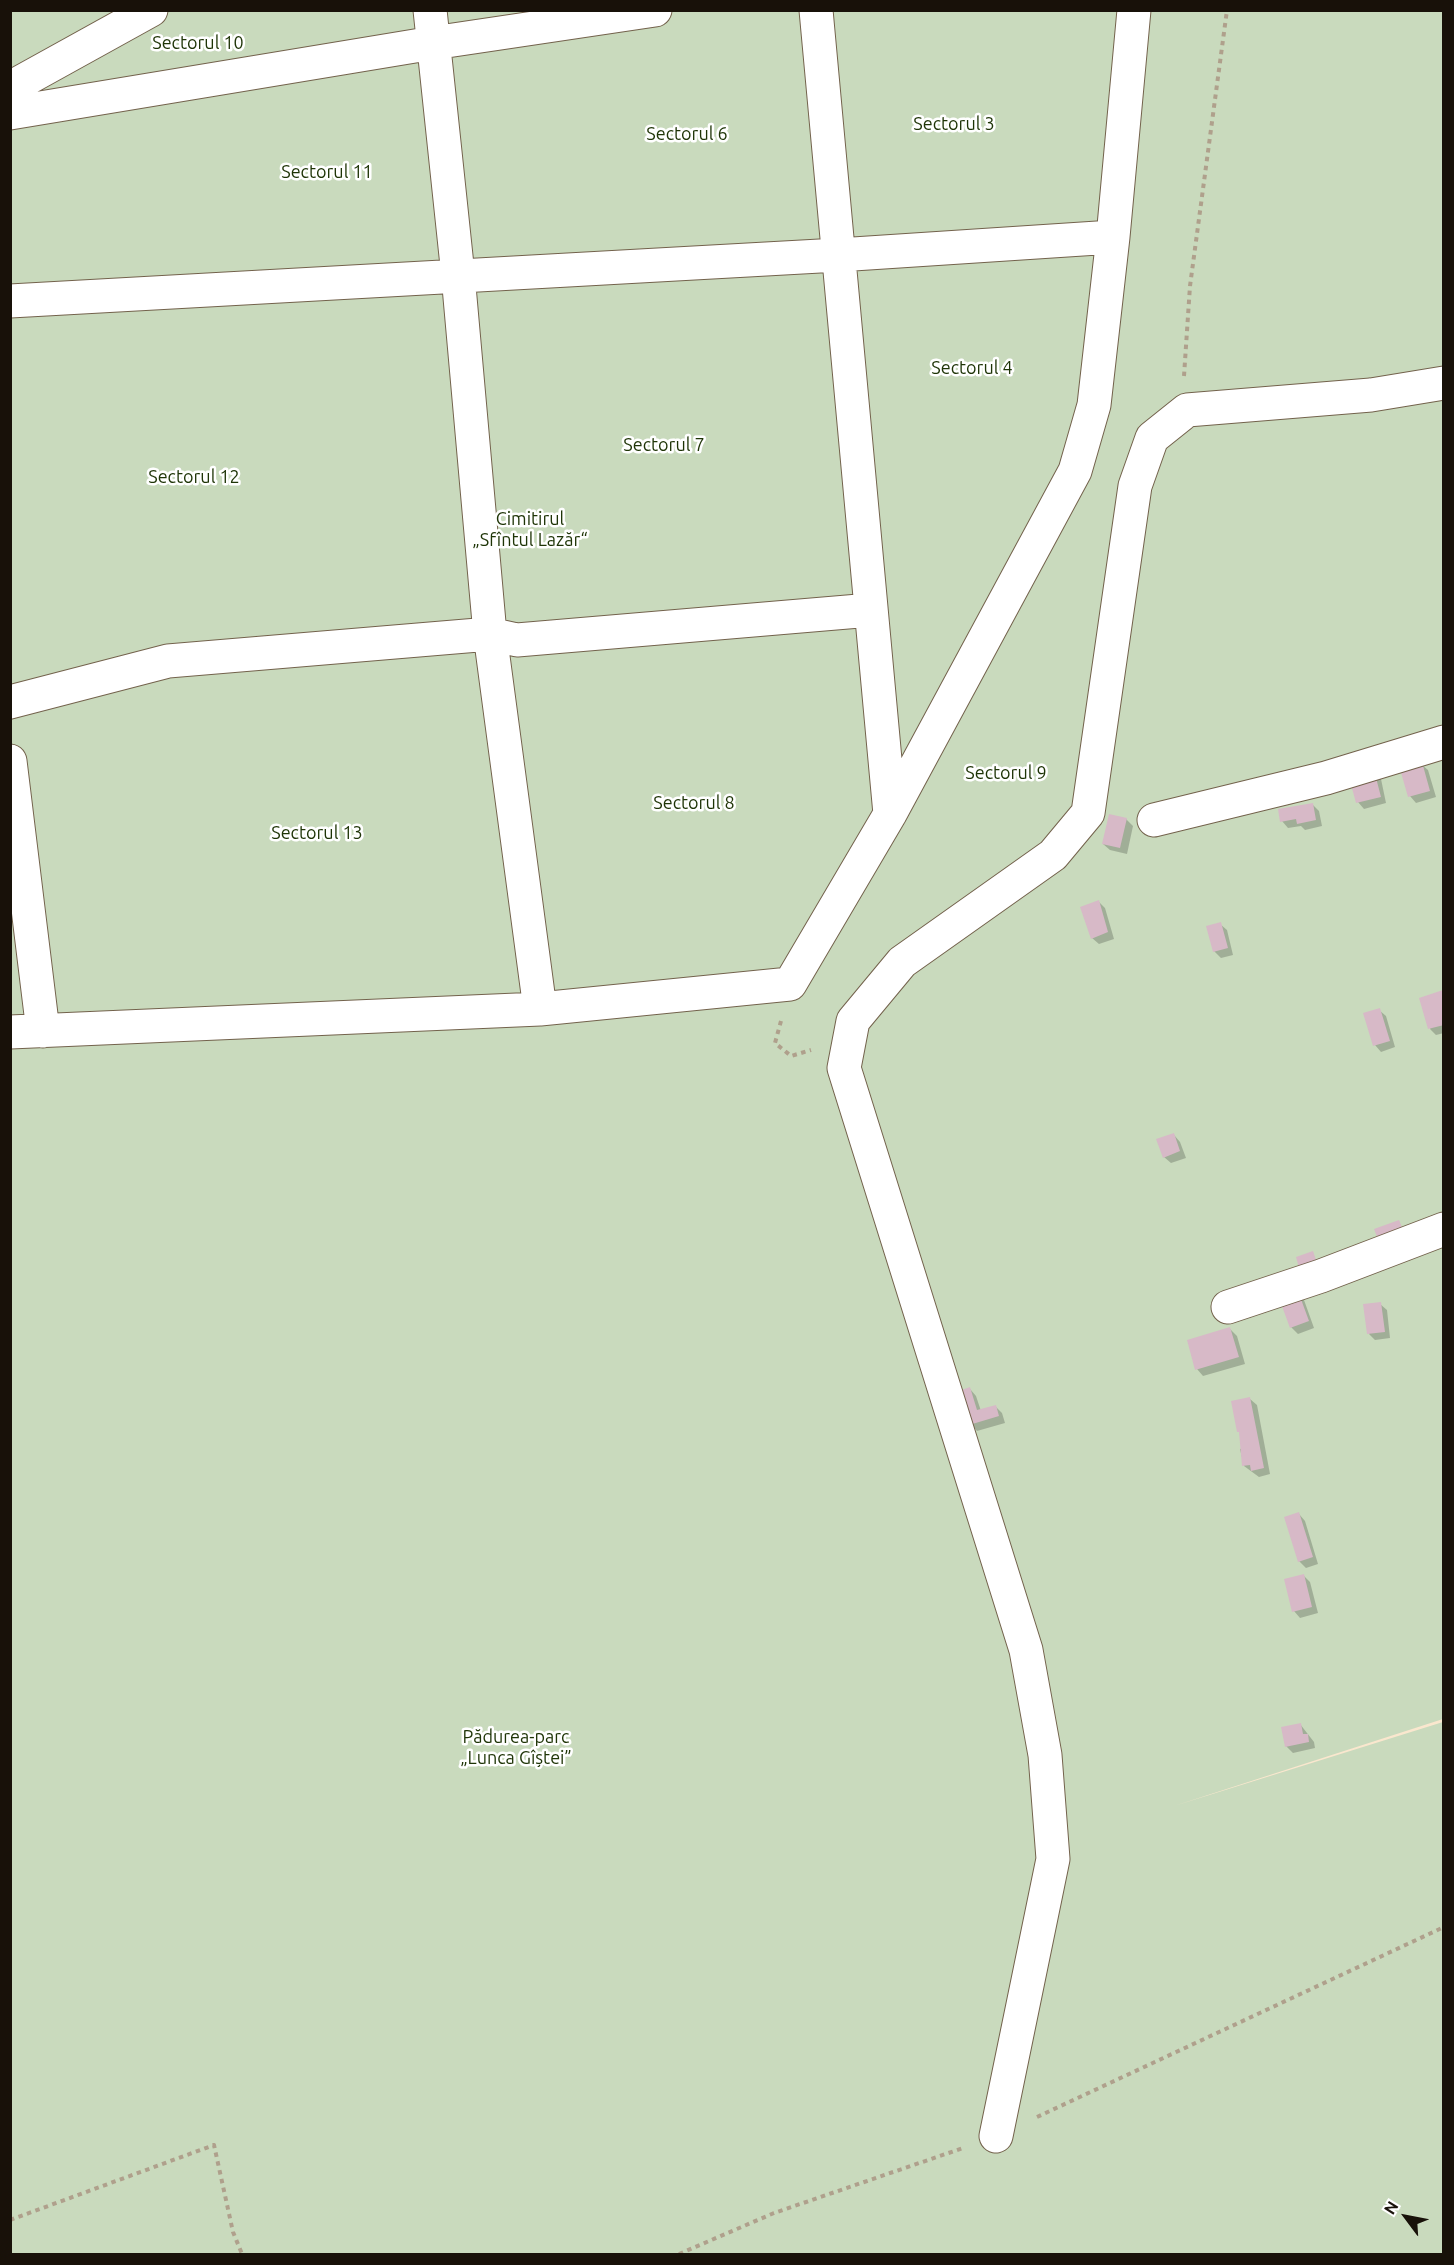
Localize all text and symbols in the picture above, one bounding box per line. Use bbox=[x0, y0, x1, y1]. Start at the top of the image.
park label: Sectorul 10 bbox=[152, 32, 244, 54]
park label: Sectorul 3 bbox=[913, 113, 995, 135]
park label: Sectorul 6 bbox=[646, 123, 728, 145]
park label: Sectorul 11 bbox=[281, 161, 373, 183]
park label: Sectorul 4 bbox=[931, 357, 1013, 379]
park label: Sectorul 7 bbox=[623, 434, 705, 456]
park label: Sectorul 12 bbox=[148, 466, 240, 488]
park label: Cimitirul „Sfîntul Lazăr“ bbox=[472, 508, 588, 550]
park label: Sectorul 9 bbox=[965, 762, 1047, 784]
park label: Sectorul 8 bbox=[653, 792, 735, 814]
park label: Sectorul 13 bbox=[271, 822, 363, 844]
park label: Pădurea-parc „Lunca Gîștei” bbox=[460, 1726, 572, 1768]
north arrow bbox=[1376, 2187, 1436, 2247]
text: N bbox=[1380, 2198, 1402, 2217]

